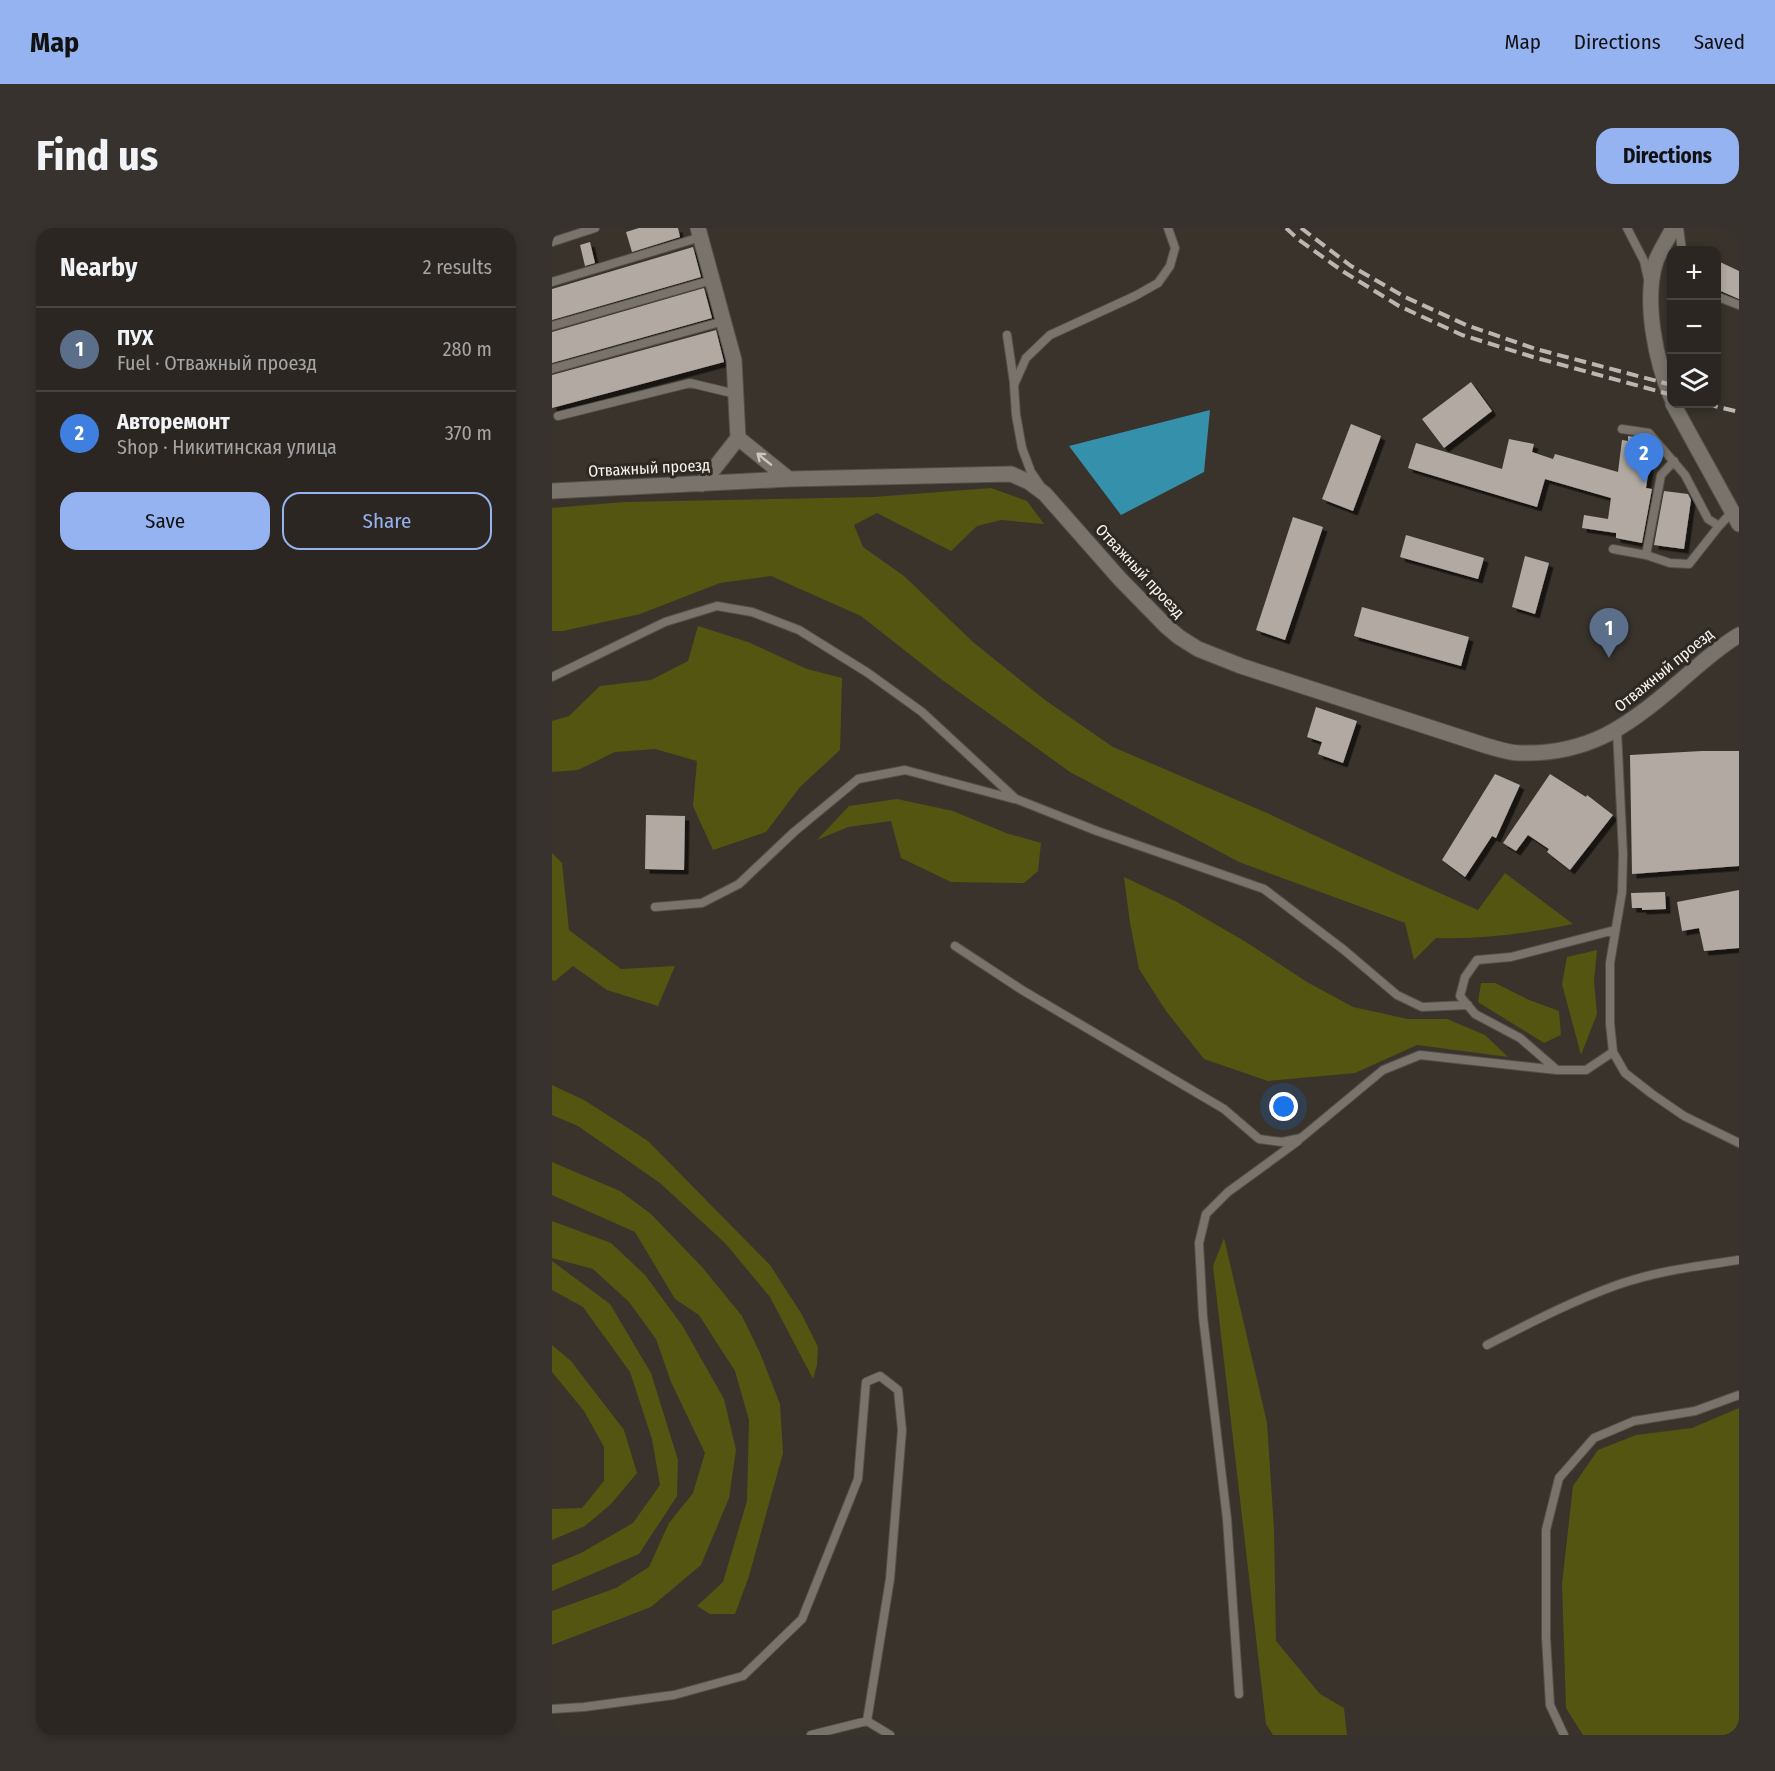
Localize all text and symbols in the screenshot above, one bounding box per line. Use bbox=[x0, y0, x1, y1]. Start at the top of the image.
text: Map bbox=[30, 26, 79, 59]
text: Map bbox=[1504, 29, 1541, 55]
text: Directions bbox=[1574, 29, 1661, 55]
text: Saved bbox=[1694, 29, 1745, 55]
button: Directions bbox=[1596, 128, 1739, 184]
text: Find us bbox=[36, 131, 158, 181]
map controls bbox=[1667, 246, 1721, 408]
button: + bbox=[1667, 246, 1721, 300]
text: Nearby bbox=[60, 252, 137, 283]
text: 2 results bbox=[423, 255, 492, 279]
button: − bbox=[1667, 300, 1721, 354]
text: ПУХ bbox=[117, 324, 153, 351]
text: 1 bbox=[75, 337, 84, 361]
text: 280 m bbox=[443, 337, 492, 361]
text: Fuel · Отважный проезд bbox=[117, 351, 317, 375]
button: layers bbox=[1667, 354, 1721, 408]
text: Авторемонт bbox=[117, 408, 230, 435]
text: 2 bbox=[75, 421, 84, 445]
text: 370 m bbox=[445, 421, 492, 445]
pin: 2 bbox=[1624, 434, 1664, 483]
text: Shop · Никитинская улица bbox=[117, 435, 337, 459]
one-way arrow bbox=[756, 452, 772, 465]
street label: Отважный проезд bbox=[588, 455, 710, 481]
button: Save bbox=[60, 492, 270, 550]
button: Share bbox=[282, 492, 492, 550]
street label: Отважный проезд bbox=[1091, 520, 1189, 622]
pin: 1 bbox=[1590, 608, 1628, 658]
street label: Отважный проезд bbox=[1611, 624, 1717, 716]
your location bbox=[1269, 1092, 1298, 1121]

